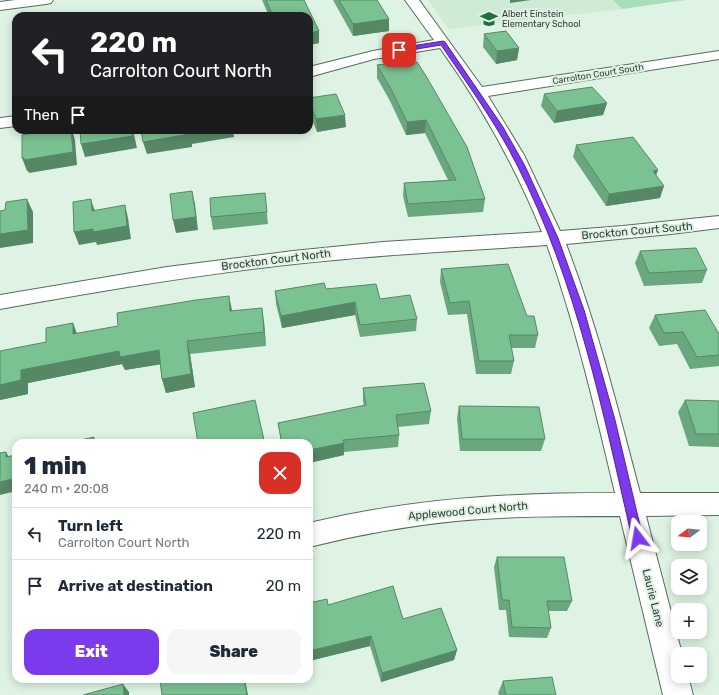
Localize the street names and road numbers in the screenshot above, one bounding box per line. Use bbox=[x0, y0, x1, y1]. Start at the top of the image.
street label: Carrolton Court South bbox=[552, 62, 644, 86]
street label: Brockton Court South bbox=[581, 220, 693, 242]
street label: Brockton Court North bbox=[221, 247, 331, 273]
street label: Applewood Court North bbox=[408, 499, 528, 523]
street label: Laurie Lane bbox=[639, 567, 667, 629]

